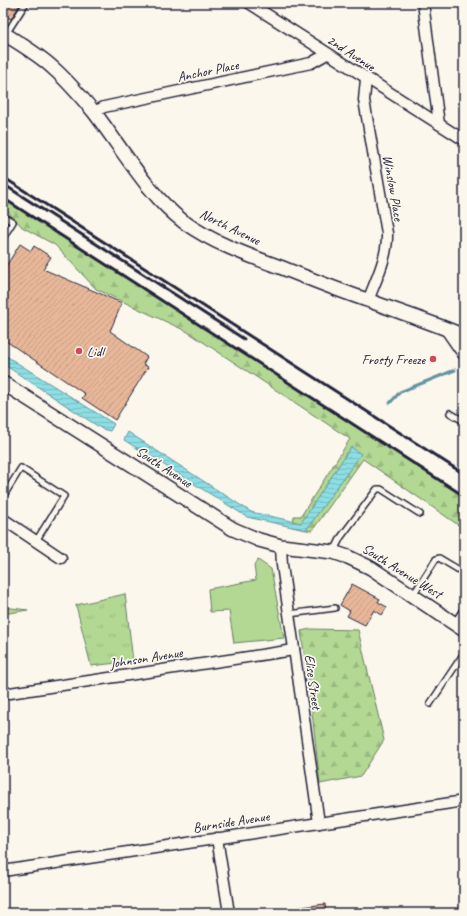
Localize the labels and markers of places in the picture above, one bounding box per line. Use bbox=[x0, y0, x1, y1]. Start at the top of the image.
place label: Lidl bbox=[87, 343, 106, 360]
marker: Lidl bbox=[74, 346, 84, 356]
place label: Frosty Freeze bbox=[362, 351, 426, 368]
marker: Frosty Freeze bbox=[428, 354, 438, 364]

